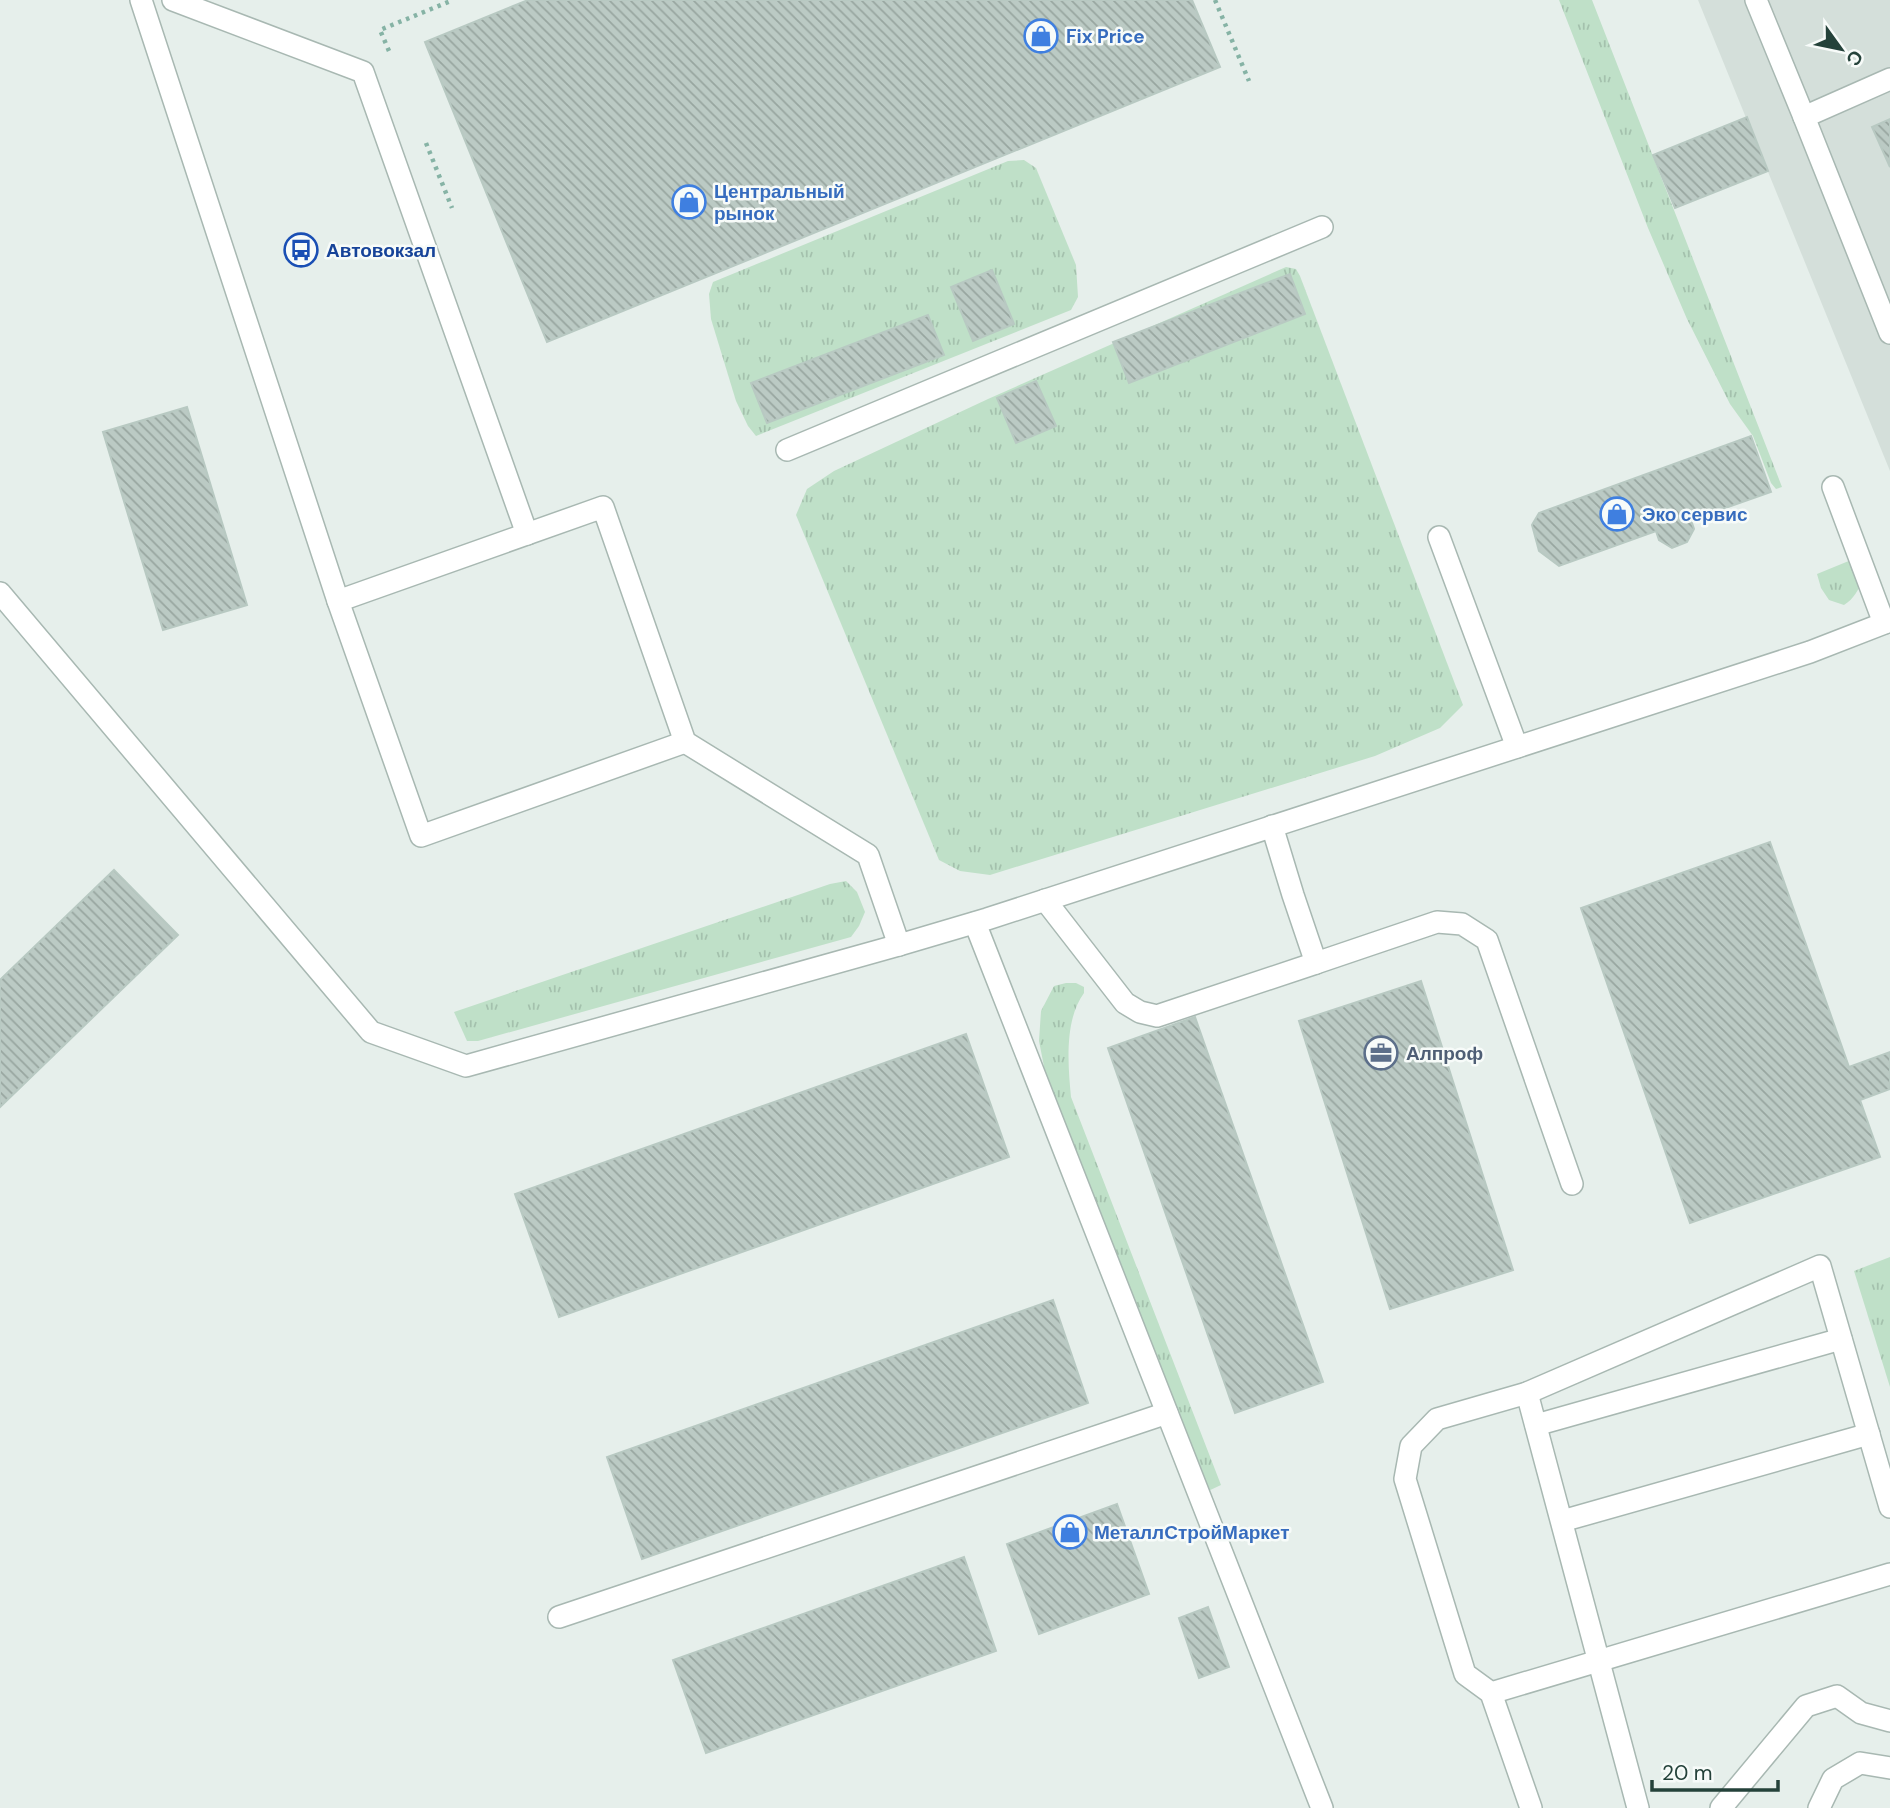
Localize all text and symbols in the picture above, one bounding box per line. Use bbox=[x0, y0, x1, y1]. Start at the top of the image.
north arrow bbox=[1806, 14, 1876, 84]
shop icon: Fix Price bbox=[1022, 17, 1060, 55]
place label: Fix Price bbox=[1066, 24, 1145, 49]
text: С bbox=[1840, 45, 1869, 71]
place label: Центральный рынок bbox=[714, 179, 845, 226]
shop icon: Центральный рынок bbox=[670, 183, 708, 221]
bus stop icon: Автовокзал bbox=[282, 231, 320, 269]
place label: Автовокзал bbox=[326, 238, 436, 263]
shop icon: Эко сервис bbox=[1598, 495, 1636, 533]
place label: Эко сервис bbox=[1642, 502, 1748, 527]
office icon: Алпроф bbox=[1362, 1034, 1400, 1072]
place label: Алпроф bbox=[1406, 1041, 1483, 1066]
shop icon: МеталлСтройМаркет bbox=[1051, 1513, 1089, 1551]
place label: МеталлСтройМаркет bbox=[1094, 1520, 1289, 1545]
scale bar bbox=[1652, 1748, 1778, 1792]
text: 20 m bbox=[1662, 1759, 1713, 1787]

